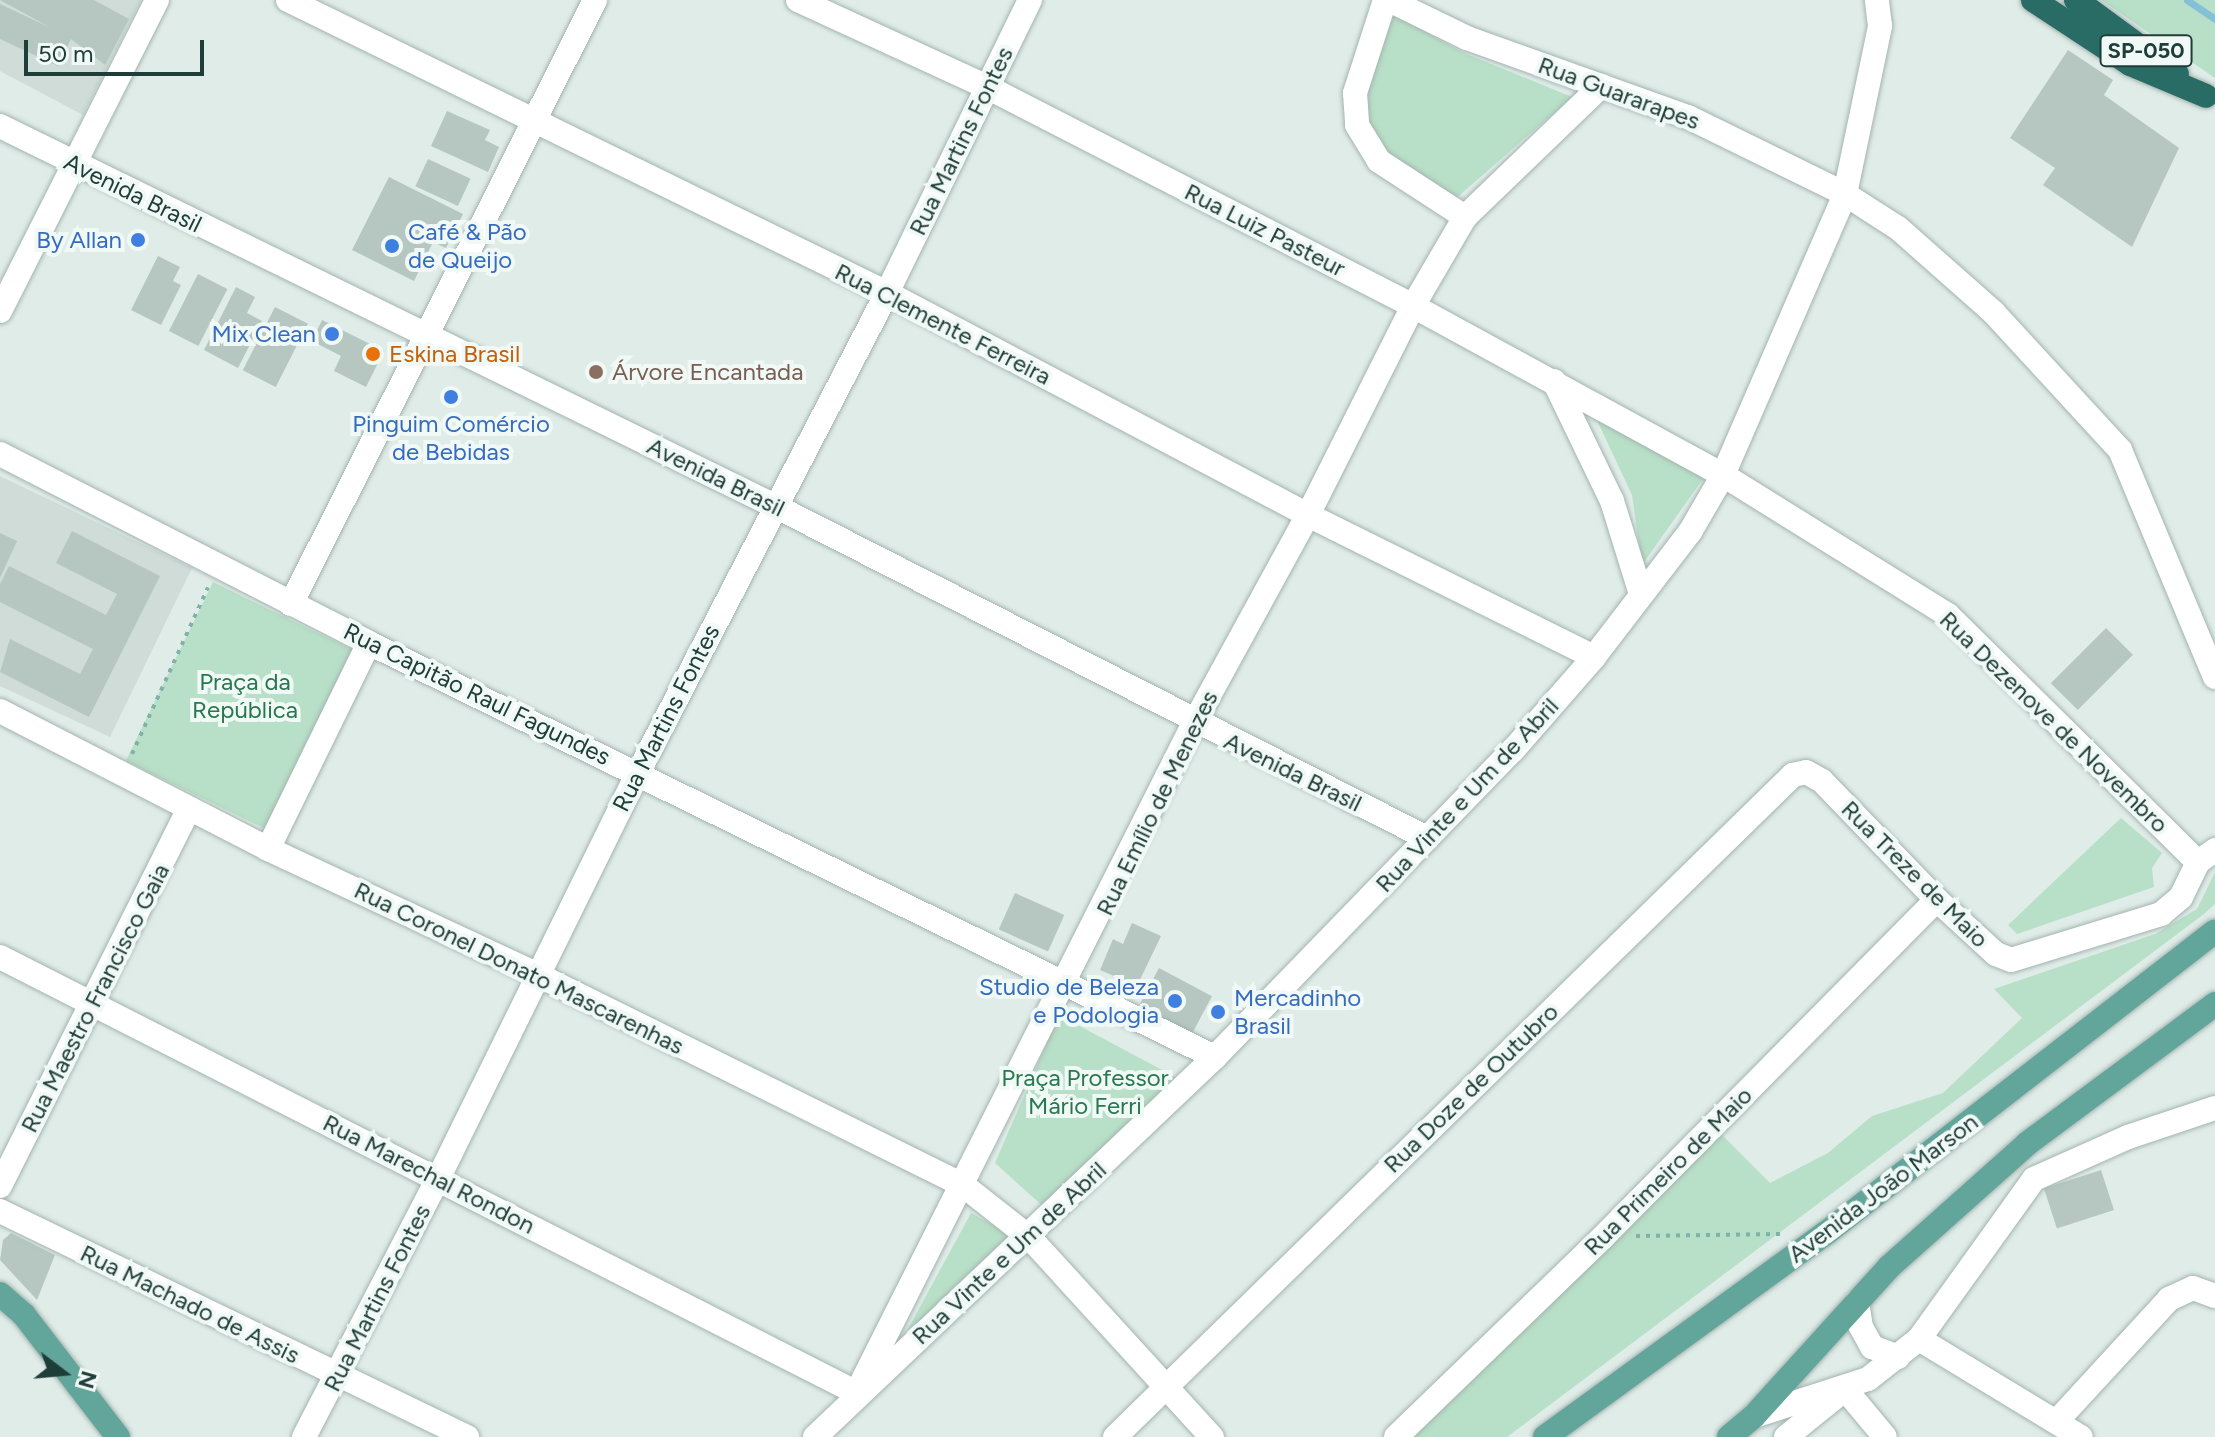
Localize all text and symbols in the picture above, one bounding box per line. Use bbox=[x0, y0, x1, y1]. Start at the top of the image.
scale bar bbox=[28, 24, 208, 74]
road number: SP-050 bbox=[2098, 33, 2194, 69]
text: 50 m bbox=[38, 39, 94, 68]
street label: Rua Martins Fontes bbox=[903, 42, 1019, 240]
street label: Rua Guararapes bbox=[1534, 50, 1704, 136]
street label: Avenida Brasil bbox=[59, 147, 207, 239]
street label: Rua Luiz Pasteur bbox=[1180, 177, 1350, 283]
place label: Café & Pão de Queijo bbox=[408, 218, 527, 274]
place label: By Allan bbox=[36, 226, 122, 254]
marker: By Allan bbox=[129, 231, 147, 249]
marker: Café & Pão de Queijo bbox=[383, 237, 401, 255]
street label: Rua Clemente Ferreira bbox=[830, 257, 1056, 391]
place label: Mix Clean bbox=[211, 320, 316, 348]
marker: Mix Clean bbox=[323, 325, 341, 343]
place label: Eskina Brasil bbox=[389, 340, 520, 368]
marker: Eskina Brasil bbox=[364, 345, 382, 363]
place label: Árvore Encantada bbox=[612, 358, 803, 386]
marker: Árvore Encantada bbox=[587, 363, 605, 381]
marker: Pinguim Comércio de Bebidas bbox=[442, 388, 460, 406]
place label: Pinguim Comércio de Bebidas bbox=[352, 410, 550, 466]
street label: Avenida Brasil bbox=[642, 431, 790, 523]
street label: Rua Dezenove de Novembro bbox=[1934, 605, 2174, 839]
street label: Rua Capitão Raul Fagundes bbox=[339, 617, 615, 771]
street label: Rua Martins Fontes bbox=[606, 620, 726, 816]
park label: Praça da República bbox=[192, 668, 298, 724]
street label: Rua Emílio de Menezes bbox=[1090, 686, 1224, 920]
street label: Rua Vinte e Um de Abril bbox=[1370, 692, 1564, 898]
street label: Avenida Brasil bbox=[1219, 726, 1367, 818]
street label: Rua Treze de Maio bbox=[1836, 795, 1994, 953]
street label: Rua Maestro Francisco Gaia bbox=[15, 859, 175, 1137]
street label: Rua Coronel Donato Mascarenhas bbox=[350, 876, 688, 1060]
place label: Studio de Beleza e Podologia bbox=[979, 973, 1159, 1029]
place label: Mercadinho Brasil bbox=[1234, 984, 1361, 1040]
marker: Studio de Beleza e Podologia bbox=[1166, 992, 1184, 1010]
street label: Rua Doze de Outubro bbox=[1378, 997, 1564, 1179]
marker: Mercadinho Brasil bbox=[1209, 1003, 1227, 1021]
park label: Praça Professor Mário Ferri bbox=[1001, 1064, 1169, 1120]
street label: Rua Primeiro de Maio bbox=[1578, 1081, 1758, 1261]
street label: Avenida João Marson bbox=[1783, 1107, 1983, 1269]
street label: Rua Marechal Rondon bbox=[318, 1108, 540, 1240]
street label: Rua Vinte e Um de Abril bbox=[906, 1156, 1112, 1350]
street label: Rua Martins Fontes bbox=[317, 1200, 437, 1396]
street label: Rua Machado de Assis bbox=[76, 1238, 304, 1370]
north arrow bbox=[24, 1333, 104, 1413]
text: N bbox=[72, 1368, 103, 1392]

